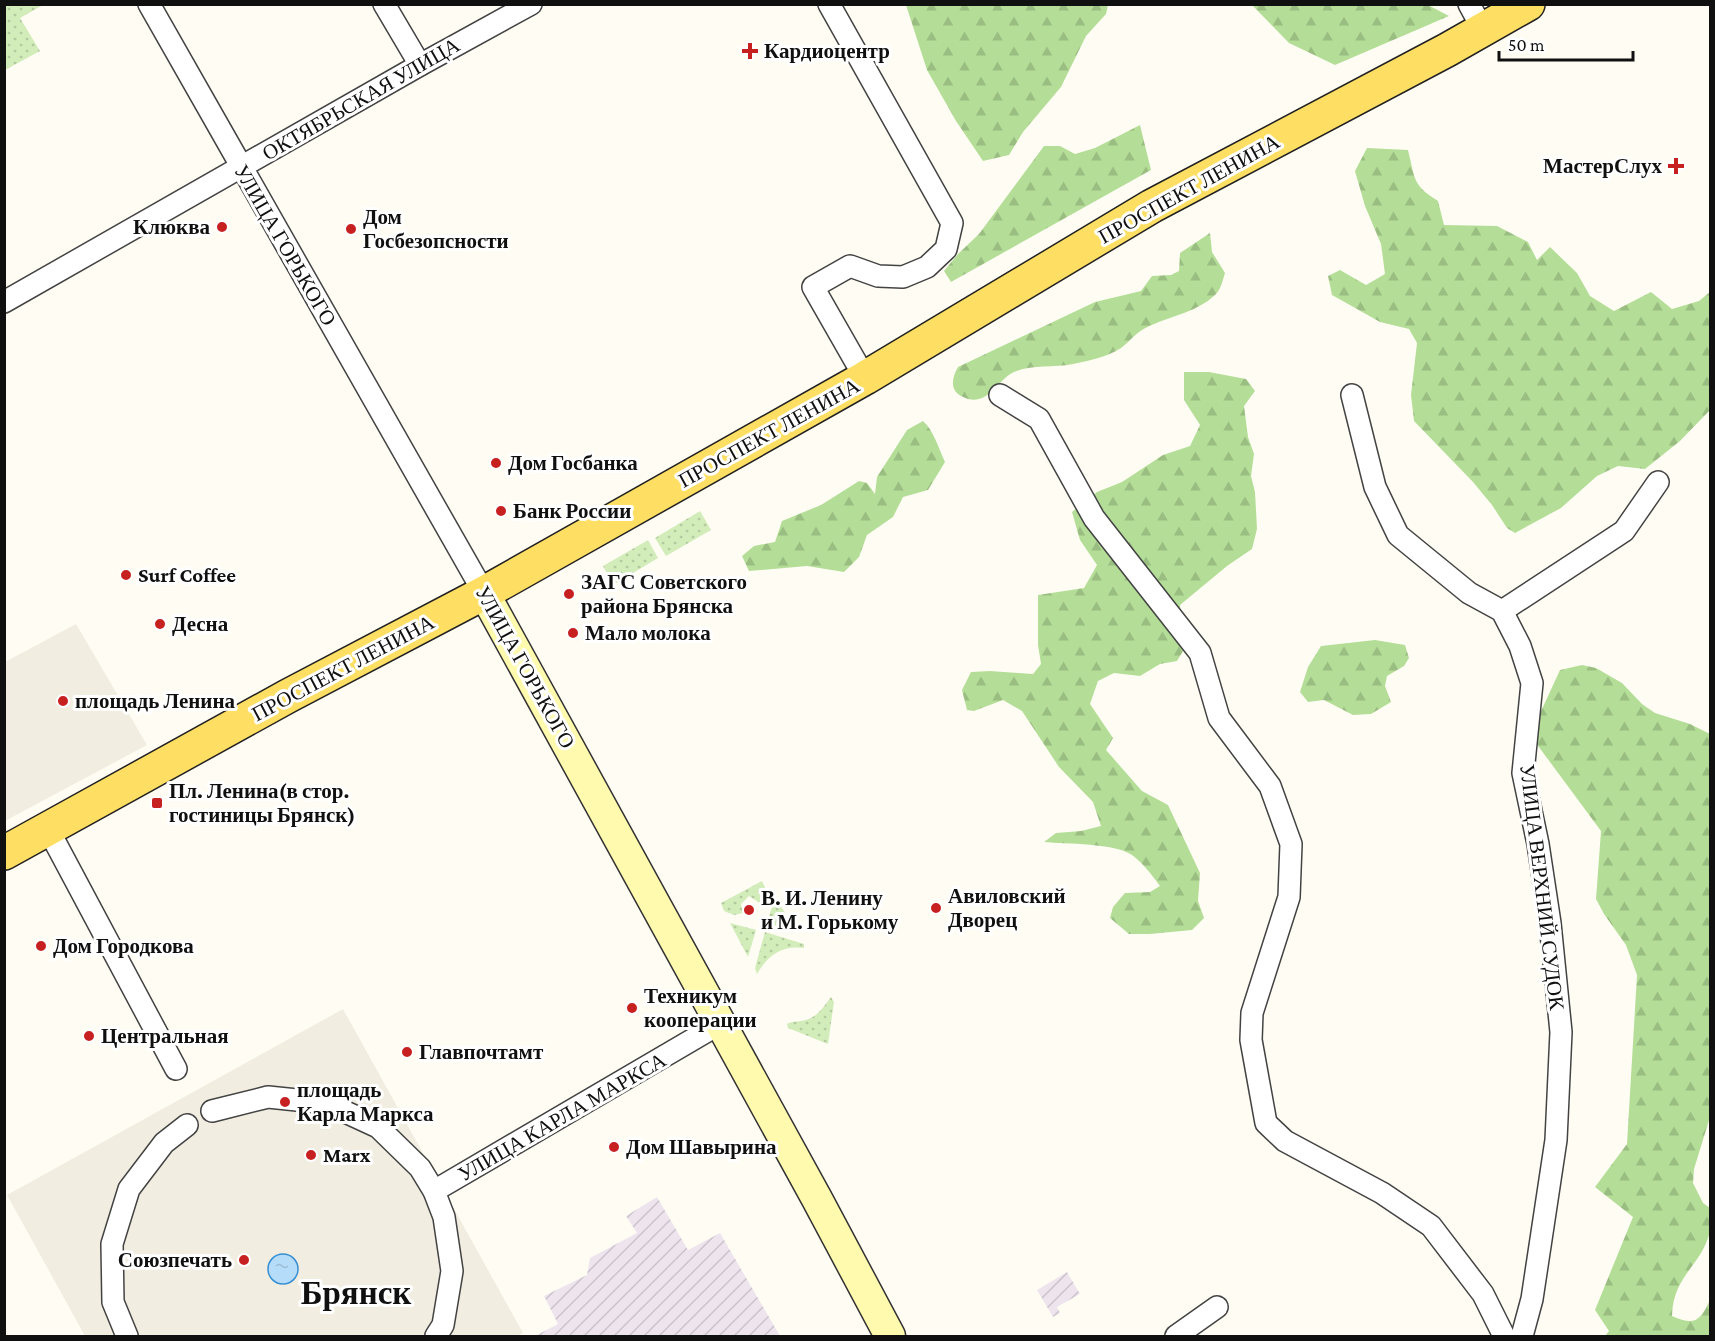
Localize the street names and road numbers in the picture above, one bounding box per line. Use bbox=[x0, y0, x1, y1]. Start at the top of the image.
street label: ОКТЯБРЬСКАЯ УЛИЦА bbox=[258, 32, 465, 165]
street label: ПРОСПЕКТ ЛЕНИНА bbox=[1094, 129, 1284, 249]
street label: УЛИЦА ГОРЬКОГО bbox=[229, 160, 341, 330]
street label: ПРОСПЕКТ ЛЕНИНА bbox=[674, 373, 864, 493]
street label: УЛИЦА ГОРЬКОГО bbox=[470, 582, 580, 752]
street label: ПРОСПЕКТ ЛЕНИНА bbox=[248, 609, 439, 726]
street label: УЛИЦА ВЕРХНИЙ СУДОК bbox=[1515, 763, 1569, 1012]
street label: УЛИЦА КАРЛА МАРКСА bbox=[454, 1047, 671, 1186]

